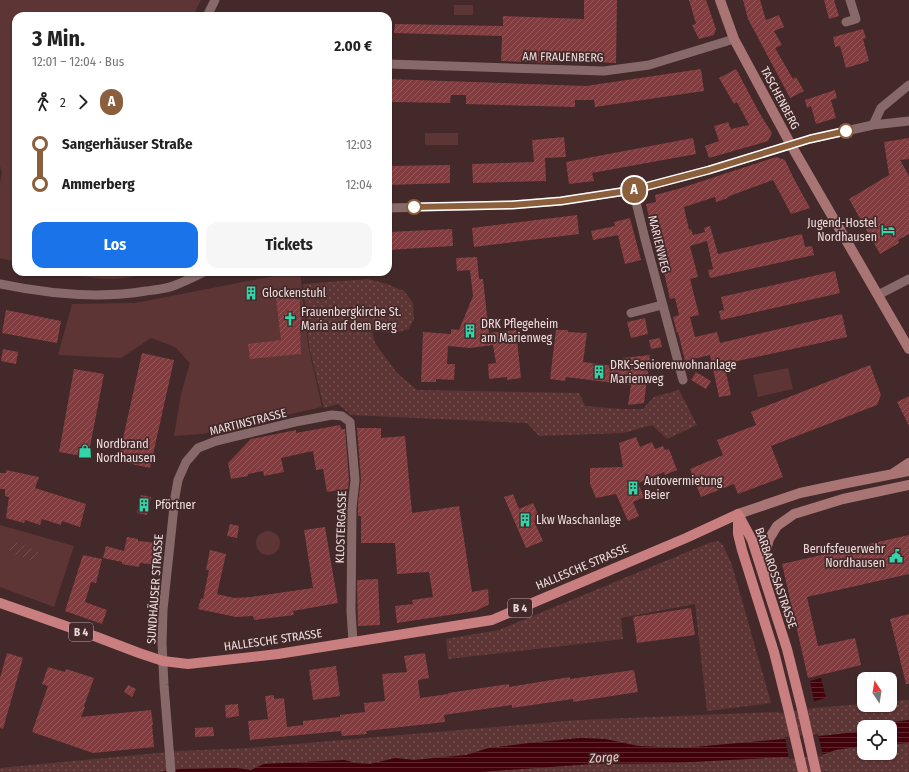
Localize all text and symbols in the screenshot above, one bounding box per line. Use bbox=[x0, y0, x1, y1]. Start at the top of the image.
text: 3 Min. bbox=[32, 25, 85, 52]
text: 2.00 € bbox=[334, 37, 372, 55]
street label: AM FRAUENBERG bbox=[522, 49, 604, 65]
text: 12:01 – 12:04 · Bus bbox=[32, 54, 124, 69]
street label: TASCHENBERG bbox=[758, 64, 802, 132]
icon: walk bbox=[32, 91, 54, 113]
icon: forward bbox=[72, 91, 94, 113]
text: A bbox=[108, 93, 115, 110]
text: 2 bbox=[60, 95, 66, 110]
unlabelled marker bbox=[838, 123, 854, 139]
text: Sangerhäuser Straße bbox=[62, 135, 193, 153]
text: 12:03 bbox=[346, 137, 372, 152]
text: Ammerberg bbox=[62, 175, 135, 193]
text: 12:04 bbox=[345, 177, 372, 192]
line badge: A bbox=[621, 177, 647, 203]
text: A bbox=[630, 181, 638, 198]
unlabelled marker bbox=[406, 199, 422, 215]
street label: MARIENWEG bbox=[645, 214, 673, 274]
place label: Jugend-Hostel Nordhausen bbox=[807, 216, 877, 244]
button: Los bbox=[32, 222, 198, 268]
button: Tickets bbox=[206, 222, 372, 268]
hotel icon: Jugend-Hostel Nordhausen bbox=[880, 222, 896, 238]
building icon: Glockenstuhl bbox=[243, 285, 259, 301]
place label: Glockenstuhl bbox=[262, 286, 326, 300]
place label: Frauenbergkirche St. Maria auf dem Berg bbox=[301, 305, 402, 333]
church icon: Frauenbergkirche St. Maria auf dem Berg bbox=[282, 311, 298, 327]
place label: DRK Pflegeheim am Marienweg bbox=[481, 317, 558, 345]
building icon: DRK Pflegeheim am Marienweg bbox=[462, 323, 478, 339]
place label: DRK-Seniorenwohnanlage Marienweg bbox=[610, 358, 736, 386]
building icon: DRK-Seniorenwohnanlage Marienweg bbox=[591, 364, 607, 380]
street label: MARTINSTRASSE bbox=[208, 406, 288, 438]
place label: Nordbrand Nordhausen bbox=[96, 437, 156, 465]
shop icon: Nordbrand Nordhausen bbox=[77, 443, 93, 459]
place label: Autovermietung Beier bbox=[644, 474, 723, 502]
building icon: Autovermietung Beier bbox=[625, 480, 641, 496]
street label: KLOSTERGASSE bbox=[333, 490, 349, 563]
building icon: Pförtner bbox=[136, 497, 152, 513]
place label: Pförtner bbox=[155, 498, 196, 512]
building icon: Lkw Waschanlage bbox=[517, 512, 533, 528]
place label: Lkw Waschanlage bbox=[536, 513, 621, 527]
street label: BARBAROSSASTRASSE bbox=[752, 526, 800, 631]
street label: SUNDHÄUSER STRASSE bbox=[143, 533, 166, 644]
street label: HALLESCHE STRASSE bbox=[534, 541, 631, 593]
place label: Berufsfeuerwehr Nordhausen bbox=[803, 542, 886, 570]
public building icon: Berufsfeuerwehr Nordhausen bbox=[888, 548, 904, 564]
road number: B 4 bbox=[508, 599, 532, 617]
road number: B 4 bbox=[69, 623, 93, 641]
street label: HALLESCHE STRASSE bbox=[223, 626, 323, 654]
north arrow bbox=[857, 672, 897, 712]
map controls bbox=[857, 672, 897, 760]
button: locate bbox=[857, 720, 897, 760]
water label: Zorge bbox=[588, 749, 619, 766]

